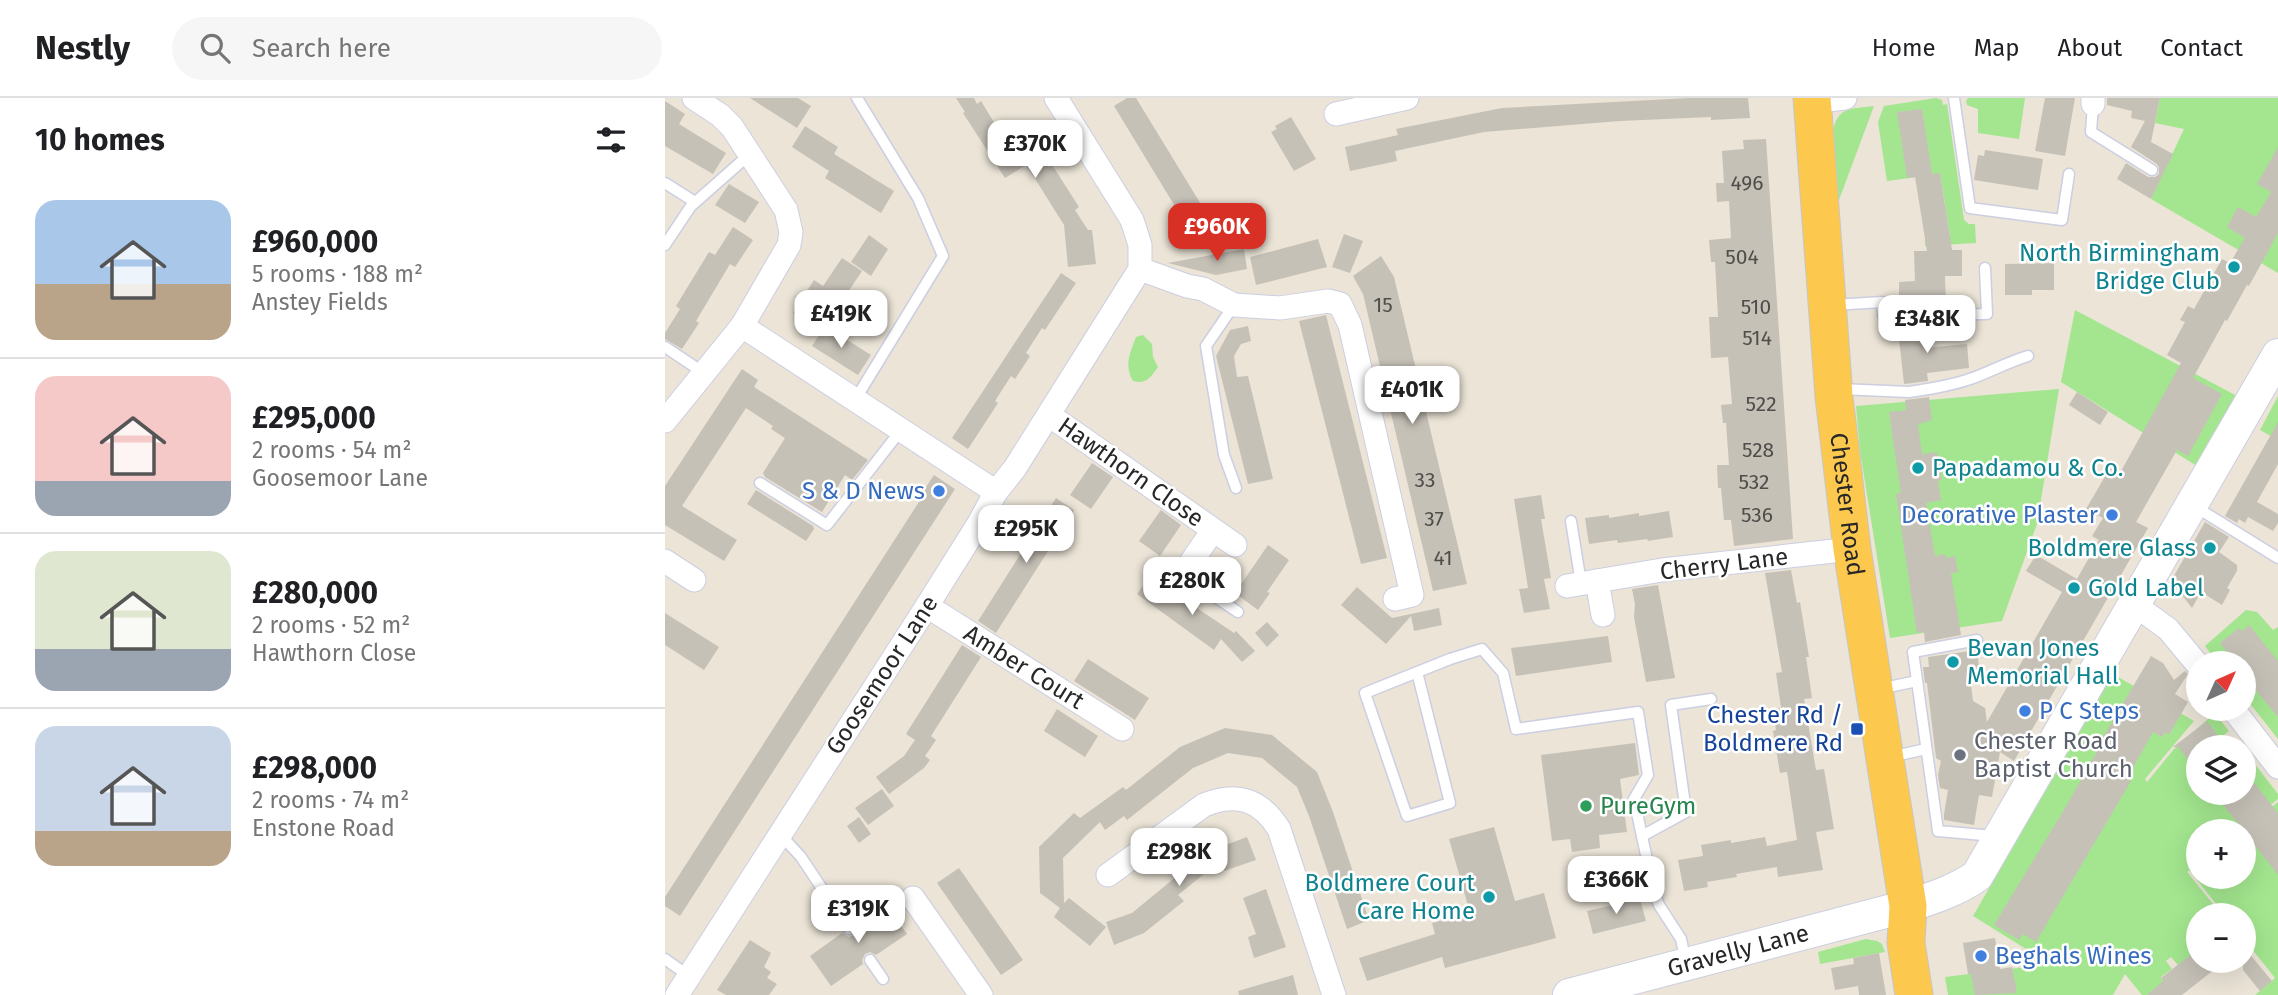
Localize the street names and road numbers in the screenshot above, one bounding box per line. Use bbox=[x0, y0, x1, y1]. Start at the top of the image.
street label: Hawthorn Close bbox=[1053, 411, 1209, 533]
street label: Chester Road bbox=[1824, 431, 1870, 578]
street label: Cherry Lane bbox=[1658, 542, 1790, 586]
street label: Goosemoor Lane bbox=[820, 590, 944, 760]
street label: Amber Court bbox=[959, 619, 1089, 715]
street label: Gravelly Lane bbox=[1665, 919, 1812, 983]

